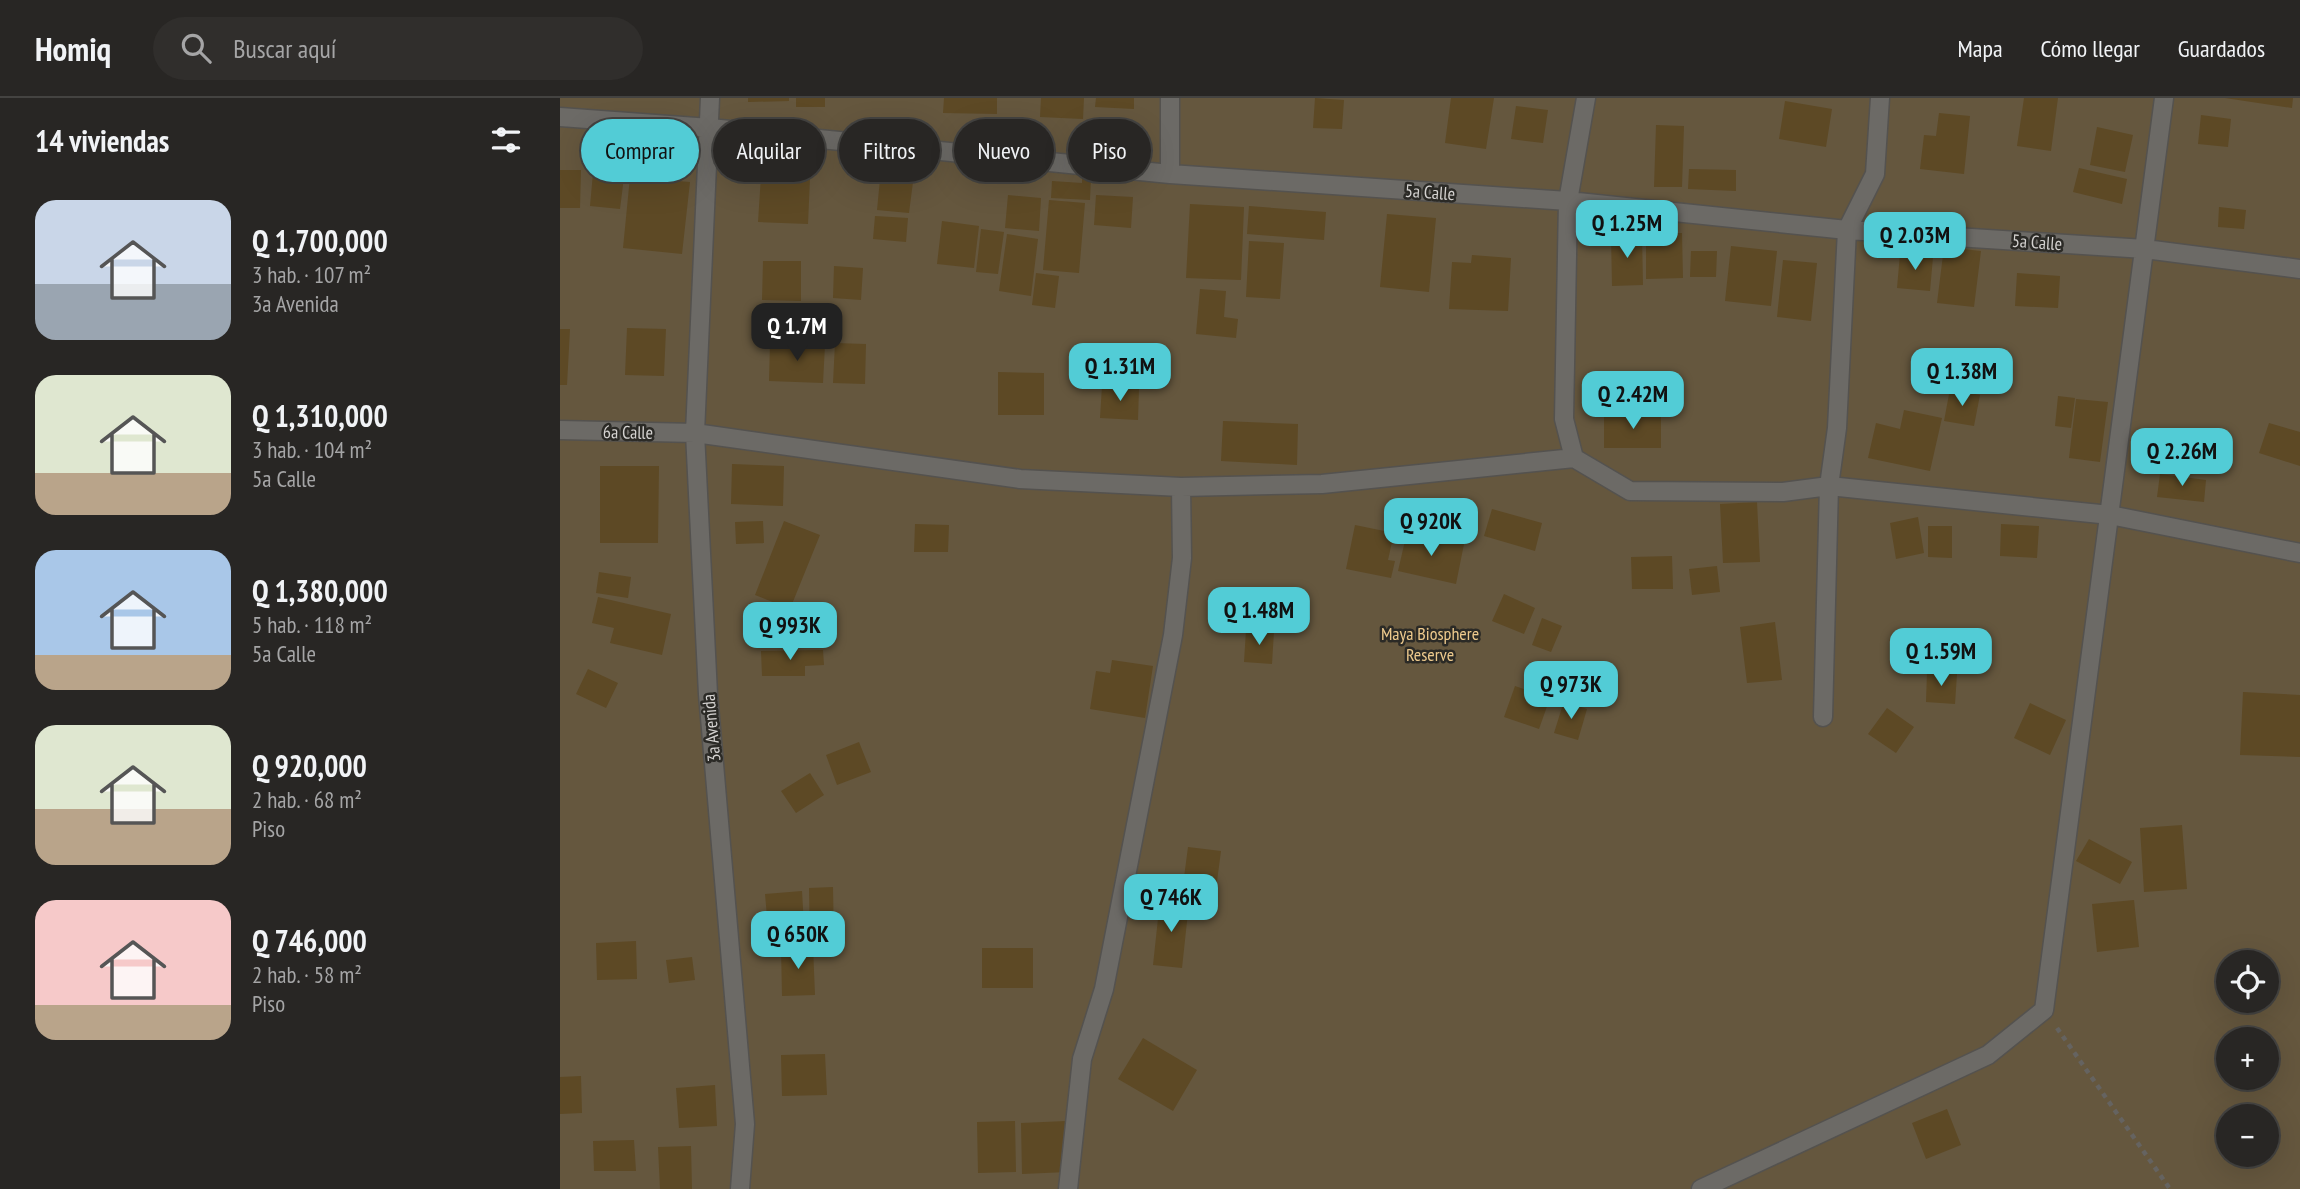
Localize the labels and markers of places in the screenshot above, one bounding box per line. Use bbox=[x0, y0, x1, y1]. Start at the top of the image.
pin: Q 1.25M bbox=[1562, 200, 1692, 260]
pin: Q 2.03M bbox=[1850, 212, 1980, 272]
pin: Q 1.7M bbox=[740, 303, 854, 363]
pin: Q 1.31M bbox=[1055, 344, 1185, 403]
pin: Q 1.38M bbox=[1897, 348, 2027, 408]
pin: Q 2.42M bbox=[1568, 372, 1698, 431]
pin: Q 2.26M bbox=[2117, 428, 2247, 488]
pin: Q 920K bbox=[1374, 498, 1488, 558]
pin: Q 1.48M bbox=[1194, 588, 1324, 647]
pin: Q 993K bbox=[733, 602, 847, 662]
pin: Q 1.59M bbox=[1876, 628, 2006, 688]
pin: Q 973K bbox=[1514, 662, 1628, 721]
pin: Q 746K bbox=[1114, 874, 1228, 934]
pin: Q 650K bbox=[741, 912, 855, 971]

